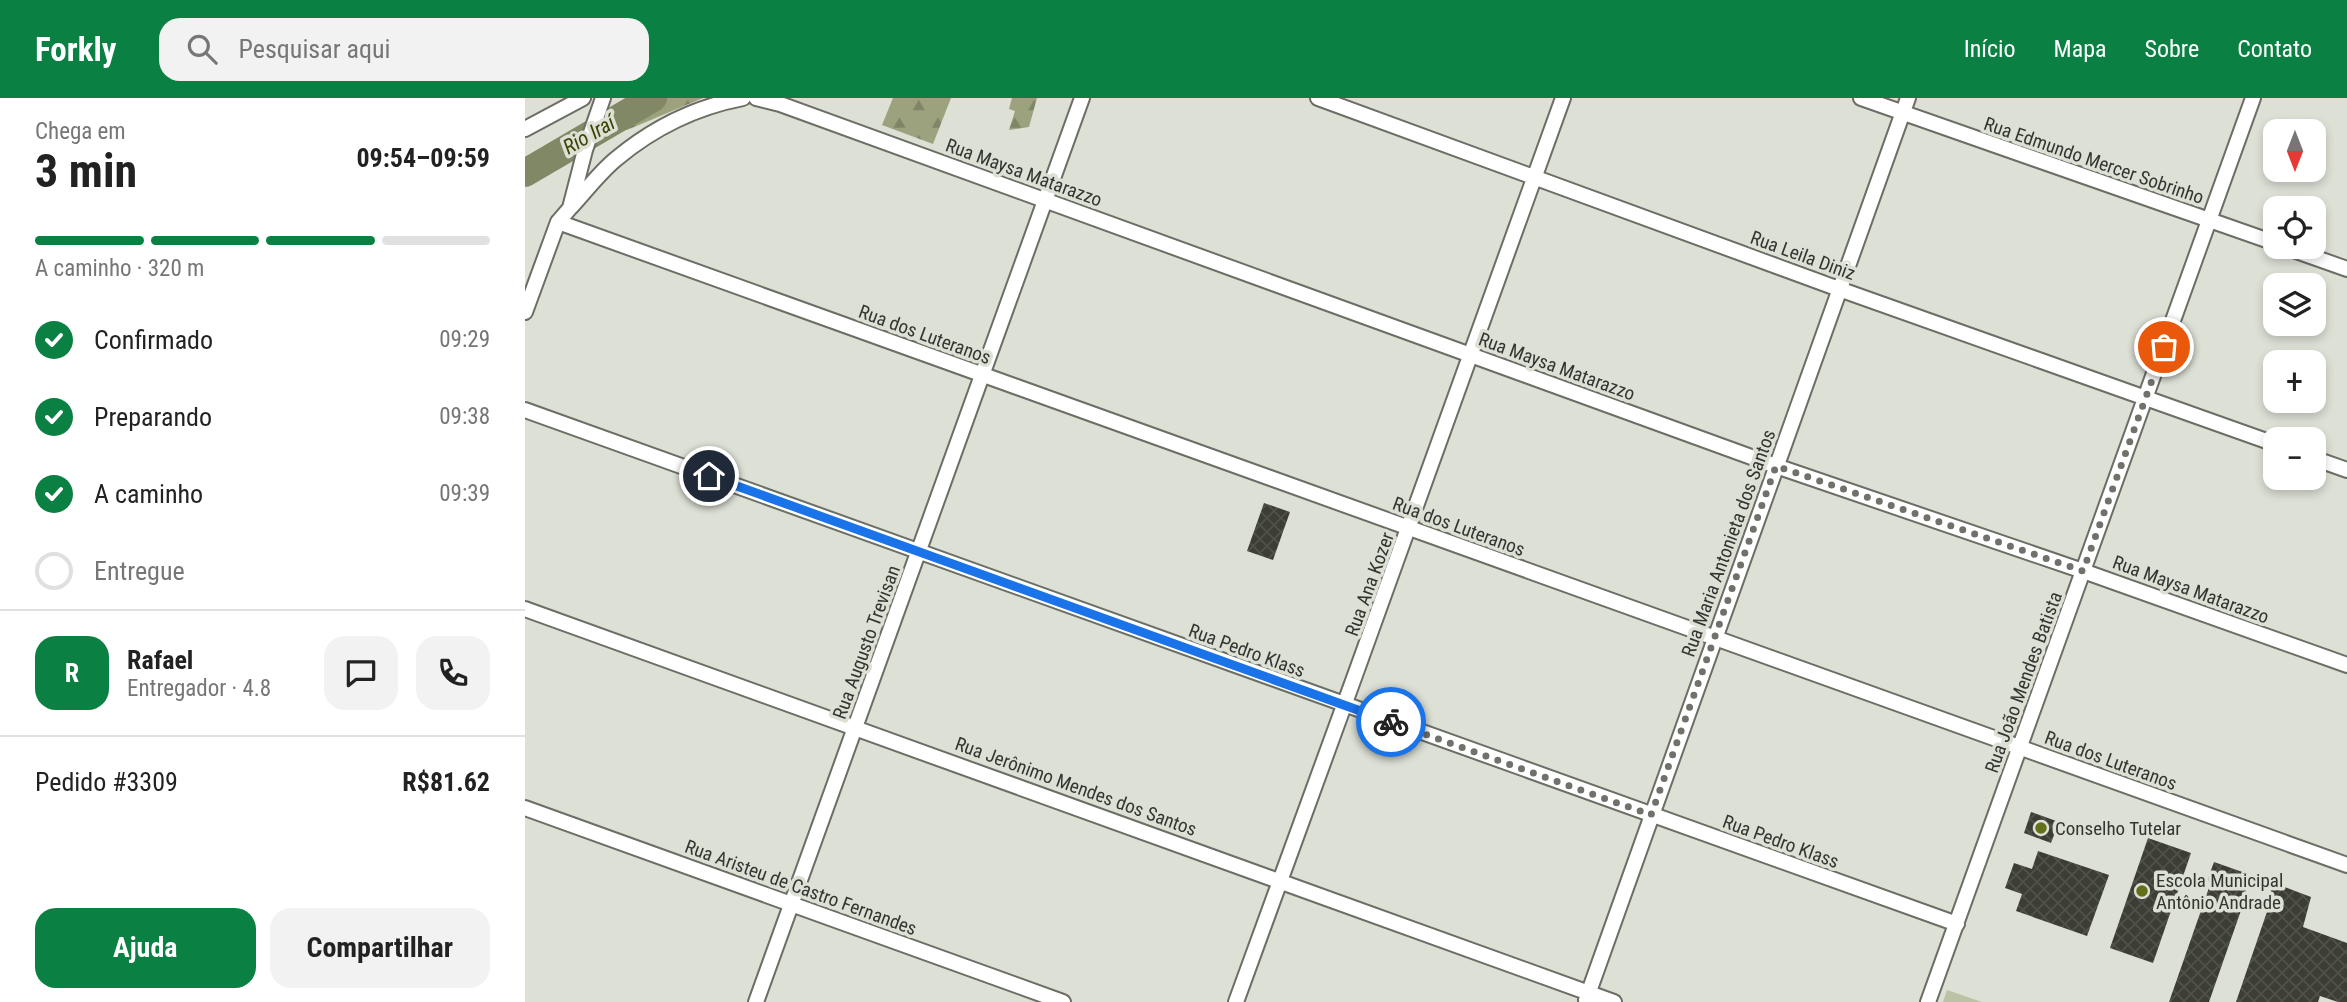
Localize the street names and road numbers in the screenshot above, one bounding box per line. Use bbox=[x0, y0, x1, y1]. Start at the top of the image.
street label: Rua Edmundo Mercer Sobrinho bbox=[1981, 112, 2207, 209]
street label: Rua Maysa Matarazzo bbox=[942, 133, 1105, 211]
street label: Rua Leila Diniz bbox=[1747, 226, 1858, 285]
street label: Rua dos Luteranos bbox=[856, 300, 994, 369]
street label: Rua Maysa Matarazzo bbox=[1475, 327, 1638, 405]
street label: Rua Maria Antonieta dos Santos bbox=[1677, 426, 1780, 660]
street label: Rua dos Luteranos bbox=[1390, 492, 1528, 561]
street label: Rua Ana Kozer bbox=[1340, 529, 1399, 639]
street label: Rua Maysa Matarazzo bbox=[2109, 550, 2272, 628]
street label: Rua Augusto Trevisan bbox=[828, 562, 905, 722]
street label: Rua João Mendes Batista bbox=[1980, 588, 2067, 776]
street label: Rua Pedro Klass bbox=[1186, 619, 1308, 682]
street label: Rua dos Luteranos bbox=[2042, 726, 2180, 795]
street label: Rua Jerônimo Mendes dos Santos bbox=[952, 732, 1200, 841]
street label: Rua Pedro Klass bbox=[1720, 810, 1842, 873]
street label: Rua Aristeu de Castro Fernandes bbox=[682, 835, 920, 940]

